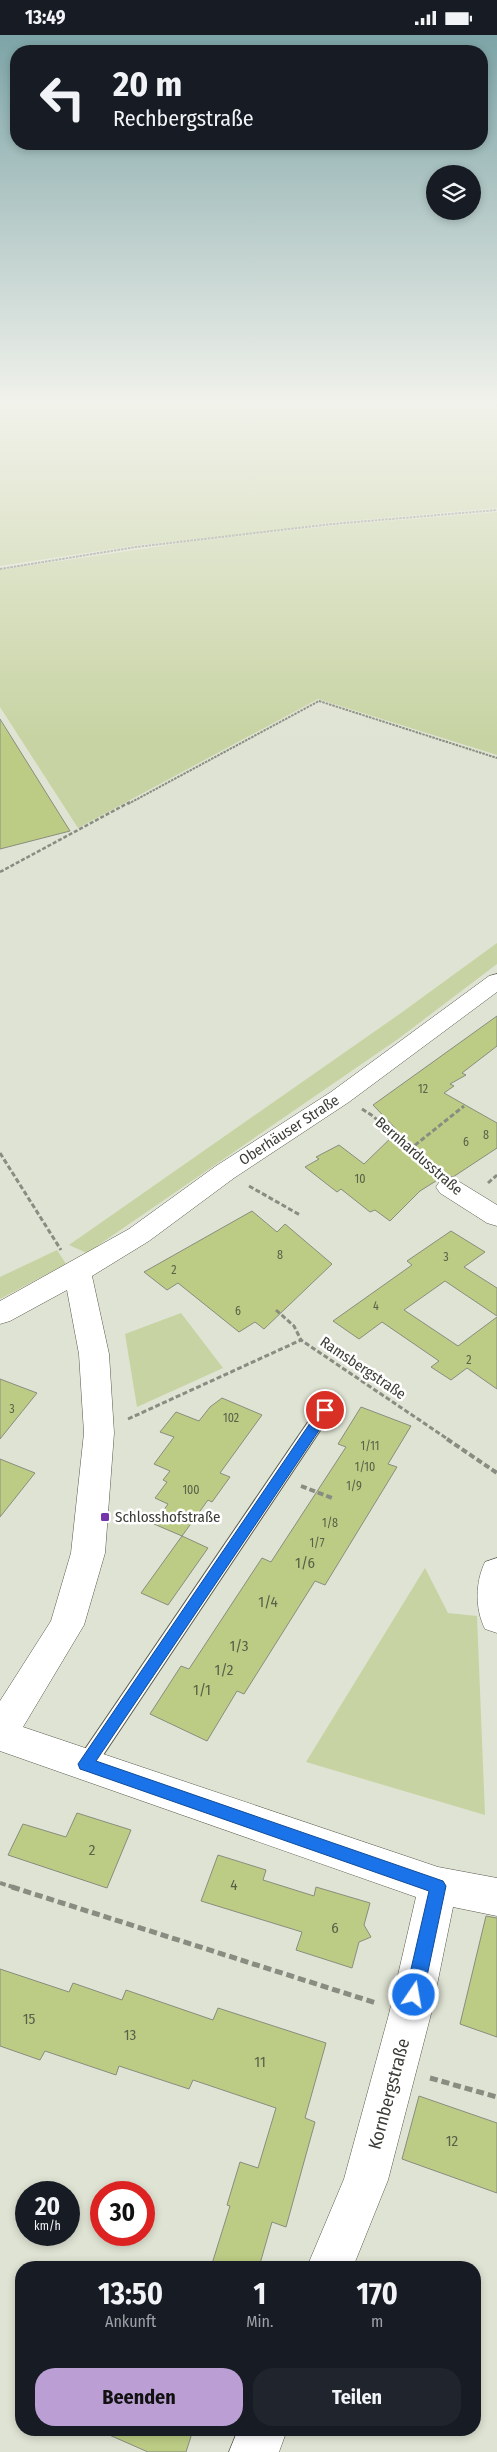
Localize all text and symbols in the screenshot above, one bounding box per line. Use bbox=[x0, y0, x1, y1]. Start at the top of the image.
text: 13:49 bbox=[25, 6, 66, 29]
text: 20 m bbox=[113, 63, 182, 105]
icon: left bbox=[30, 65, 95, 130]
text: Rechbergstraße bbox=[113, 105, 254, 132]
map controls bbox=[426, 165, 481, 220]
button: layers bbox=[426, 165, 481, 220]
house number: 12 bbox=[418, 1082, 428, 1096]
street label: Oberhäuser Straße bbox=[236, 1091, 342, 1169]
street label: Bernhardusstraße bbox=[372, 1113, 466, 1199]
house number: 8 bbox=[483, 1128, 489, 1142]
house number: 6 bbox=[463, 1135, 469, 1149]
house number: 10 bbox=[355, 1172, 365, 1186]
house number: 8 bbox=[277, 1248, 283, 1262]
house number: 3 bbox=[443, 1250, 449, 1264]
house number: 2 bbox=[171, 1263, 177, 1277]
house number: 4 bbox=[373, 1299, 379, 1313]
house number: 6 bbox=[235, 1304, 241, 1318]
street label: Ramsbergstraße bbox=[317, 1333, 409, 1403]
house number: 2 bbox=[466, 1353, 472, 1367]
pin bbox=[304, 1389, 346, 1431]
icon: arrive bbox=[311, 1396, 339, 1424]
house number: 3 bbox=[9, 1402, 15, 1416]
house number: 102 bbox=[223, 1411, 239, 1425]
house number: 1/11 bbox=[361, 1439, 379, 1453]
house number: 1/10 bbox=[355, 1460, 375, 1474]
house number: 1/9 bbox=[346, 1479, 362, 1493]
house number: 100 bbox=[182, 1483, 200, 1497]
place label: Schlosshofstraße bbox=[115, 1508, 220, 1526]
marker: Schlosshofstraße bbox=[99, 1511, 111, 1523]
house number: 1/8 bbox=[322, 1516, 338, 1530]
house number: 1/7 bbox=[309, 1536, 325, 1550]
house number: 1/6 bbox=[295, 1554, 315, 1572]
house number: 1/4 bbox=[258, 1593, 278, 1611]
house number: 1/3 bbox=[229, 1637, 249, 1655]
house number: 1/2 bbox=[215, 1661, 234, 1679]
house number: 1/1 bbox=[193, 1681, 211, 1699]
house number: 2 bbox=[89, 1841, 96, 1859]
house number: 4 bbox=[230, 1876, 238, 1894]
house number: 6 bbox=[331, 1919, 339, 1937]
position arrow bbox=[387, 1968, 439, 2020]
house number: 15 bbox=[23, 2010, 35, 2028]
house number: 13 bbox=[124, 2026, 137, 2044]
street label: Kornbergstraße bbox=[364, 2036, 414, 2152]
house number: 11 bbox=[254, 2053, 266, 2071]
house number: 12 bbox=[446, 2132, 459, 2150]
speed limit sign: 30 bbox=[90, 2181, 155, 2246]
text: 20 bbox=[35, 2192, 60, 2222]
text: km/h bbox=[34, 2219, 61, 2233]
text: 13:50 bbox=[98, 2276, 163, 2312]
text: 1 bbox=[253, 2276, 266, 2312]
text: 170 bbox=[356, 2276, 398, 2312]
text: Ankunft bbox=[105, 2312, 156, 2331]
text: Min. bbox=[246, 2312, 273, 2331]
text: m bbox=[371, 2312, 383, 2331]
button: Beenden bbox=[35, 2368, 243, 2426]
button: Teilen bbox=[253, 2368, 461, 2426]

